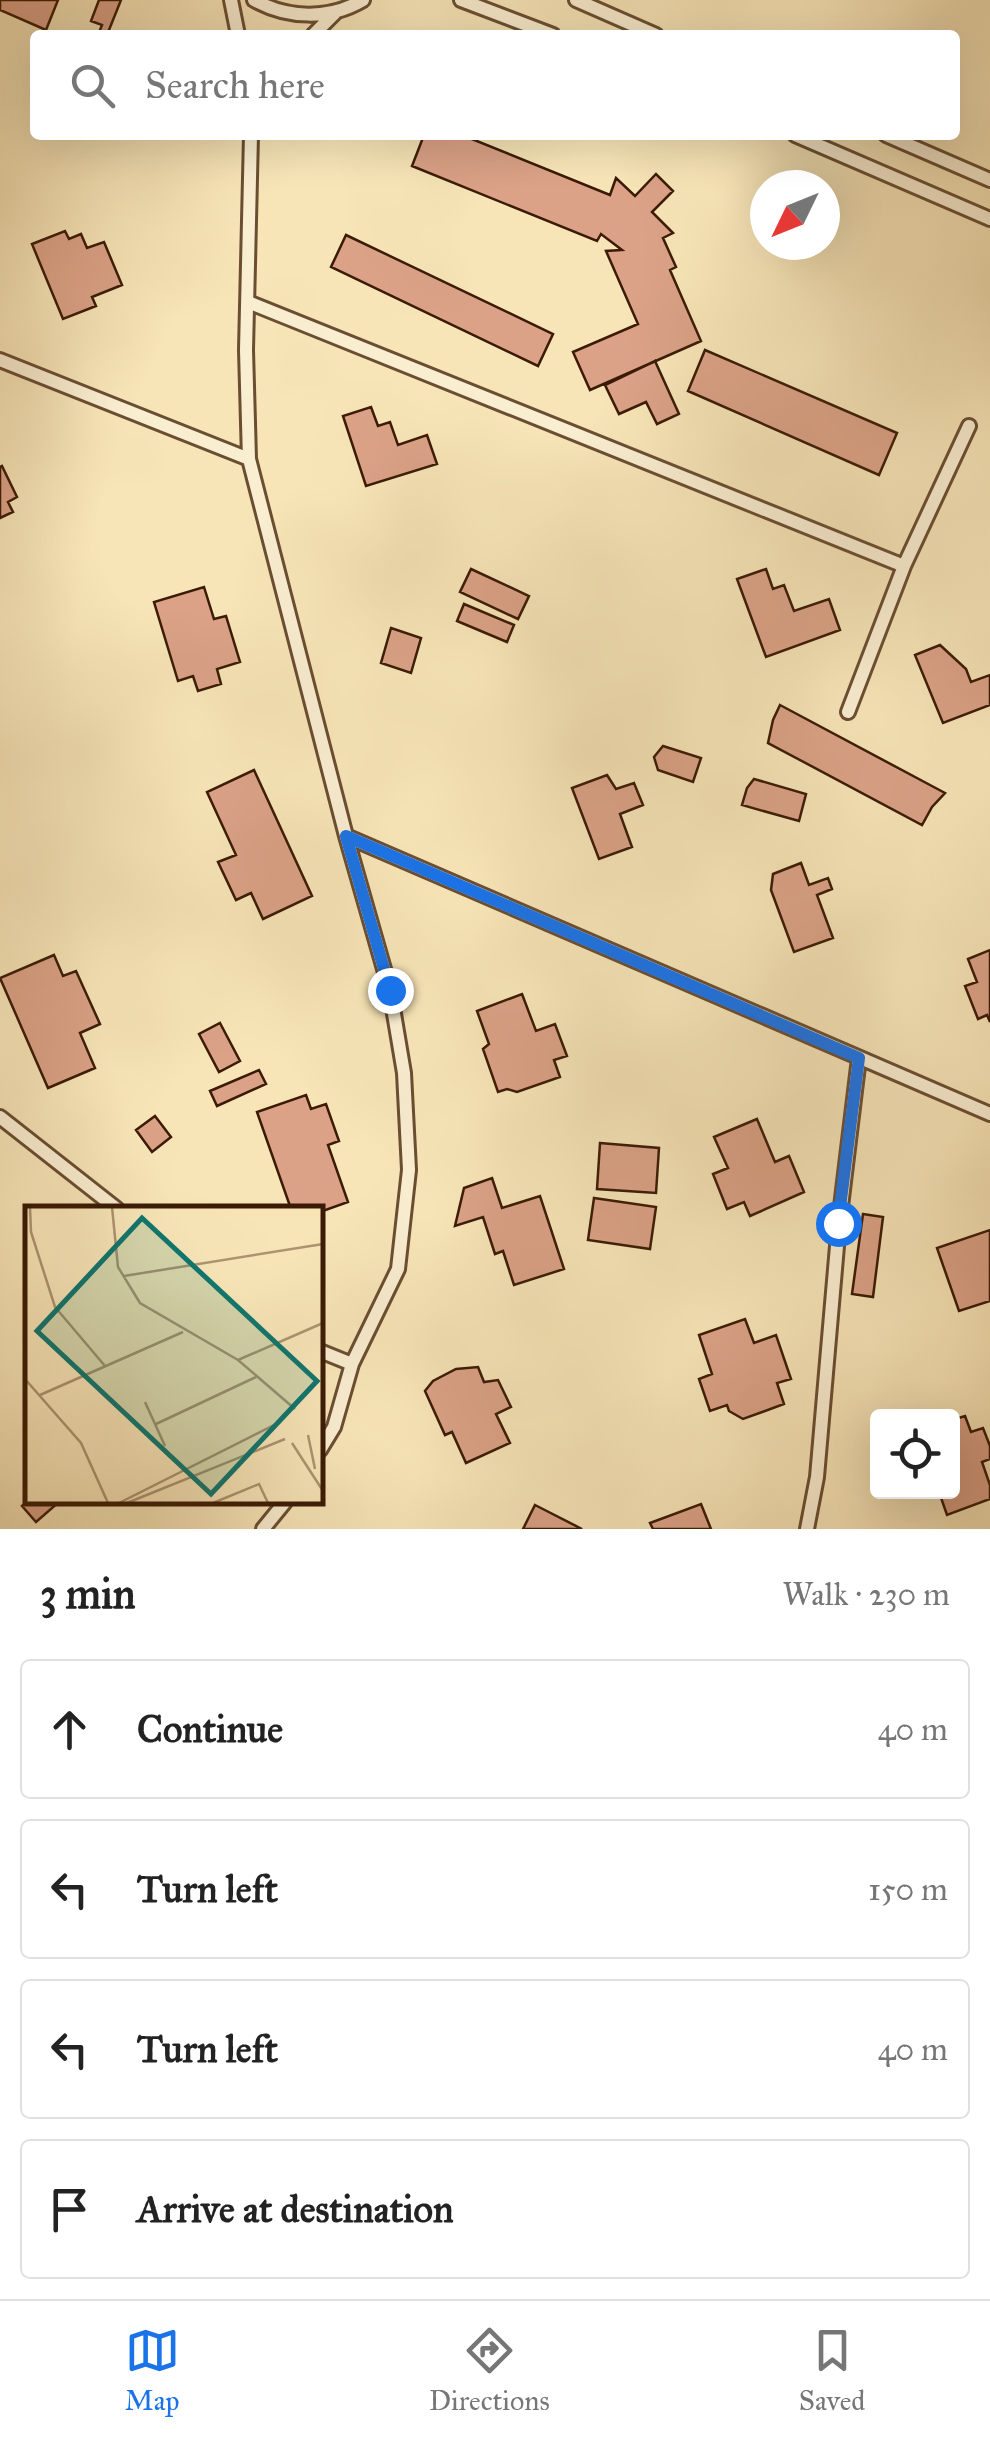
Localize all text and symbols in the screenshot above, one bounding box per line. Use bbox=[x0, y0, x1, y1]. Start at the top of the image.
search box bbox=[30, 30, 960, 140]
icon: search bbox=[65, 58, 120, 113]
text: Search here bbox=[145, 62, 325, 108]
north arrow bbox=[750, 170, 840, 260]
route end bbox=[368, 968, 414, 1014]
route start bbox=[816, 1201, 862, 1247]
inset map bbox=[25, 1206, 322, 1504]
map controls bbox=[870, 1409, 960, 1499]
button: locate bbox=[870, 1409, 960, 1499]
text: 3 min bbox=[40, 1568, 135, 1620]
text: Walk · 230 m bbox=[782, 1575, 950, 1614]
icon: ahead bbox=[42, 1702, 97, 1757]
text: Continue bbox=[137, 1706, 283, 1752]
text: 40 m bbox=[878, 1710, 948, 1749]
icon: left bbox=[42, 1862, 97, 1917]
text: Turn left bbox=[137, 1866, 278, 1912]
text: 150 m bbox=[868, 1870, 948, 1909]
icon: left bbox=[42, 2022, 97, 2077]
text: Turn left bbox=[137, 2026, 278, 2072]
text: 40 m bbox=[878, 2030, 948, 2069]
icon: arrive bbox=[42, 2182, 97, 2237]
text: Arrive at destination bbox=[137, 2186, 454, 2232]
tab: Map bbox=[125, 2323, 180, 2418]
tab: Directions bbox=[429, 2323, 550, 2418]
tab: Saved bbox=[799, 2323, 865, 2418]

